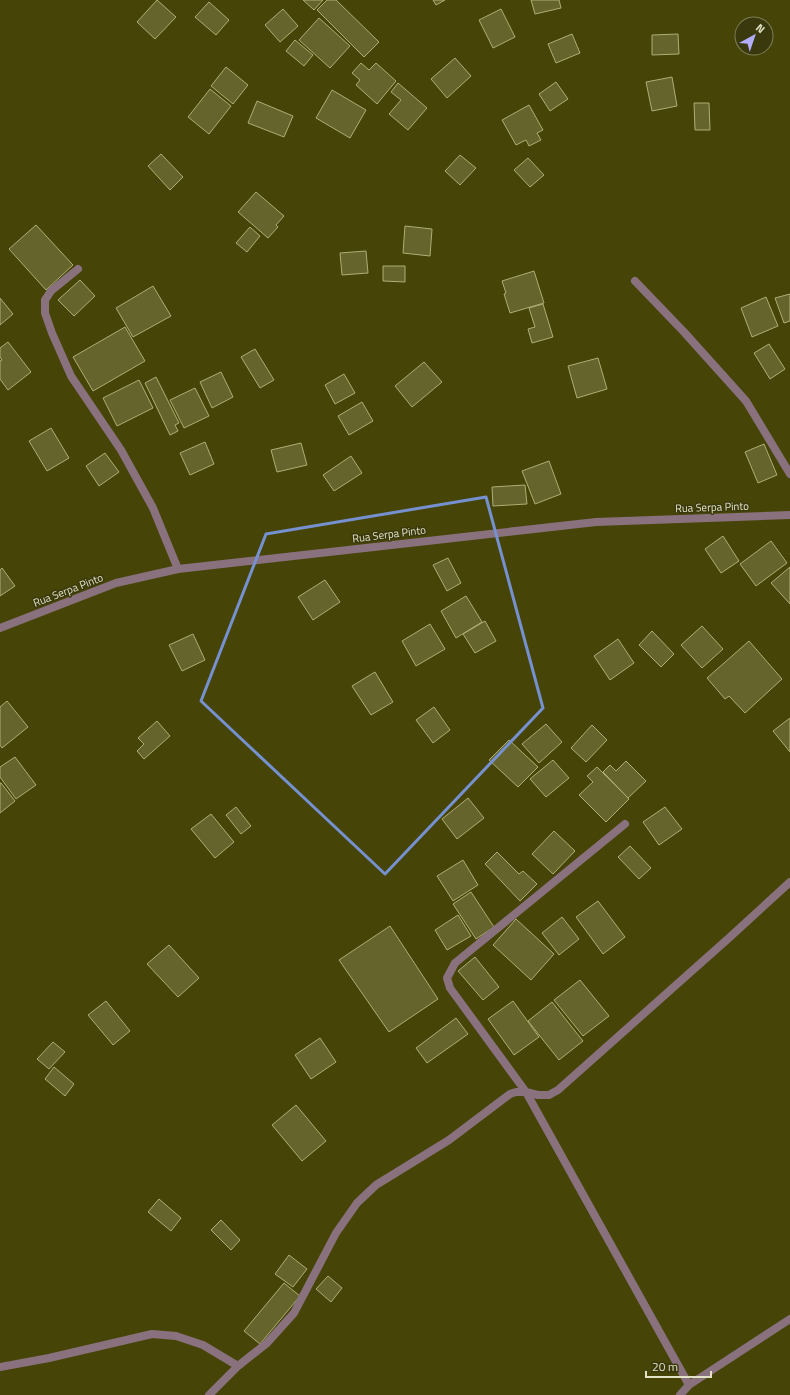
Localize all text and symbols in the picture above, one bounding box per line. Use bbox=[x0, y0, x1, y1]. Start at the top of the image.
north arrow bbox=[734, 16, 774, 56]
text: N bbox=[752, 20, 768, 37]
street label: Rua Serpa Pinto bbox=[675, 498, 749, 516]
street label: Rua Serpa Pinto bbox=[351, 522, 427, 546]
street label: Rua Serpa Pinto bbox=[31, 569, 106, 611]
scale bar bbox=[646, 1353, 711, 1379]
text: 20 m bbox=[652, 1357, 678, 1376]

